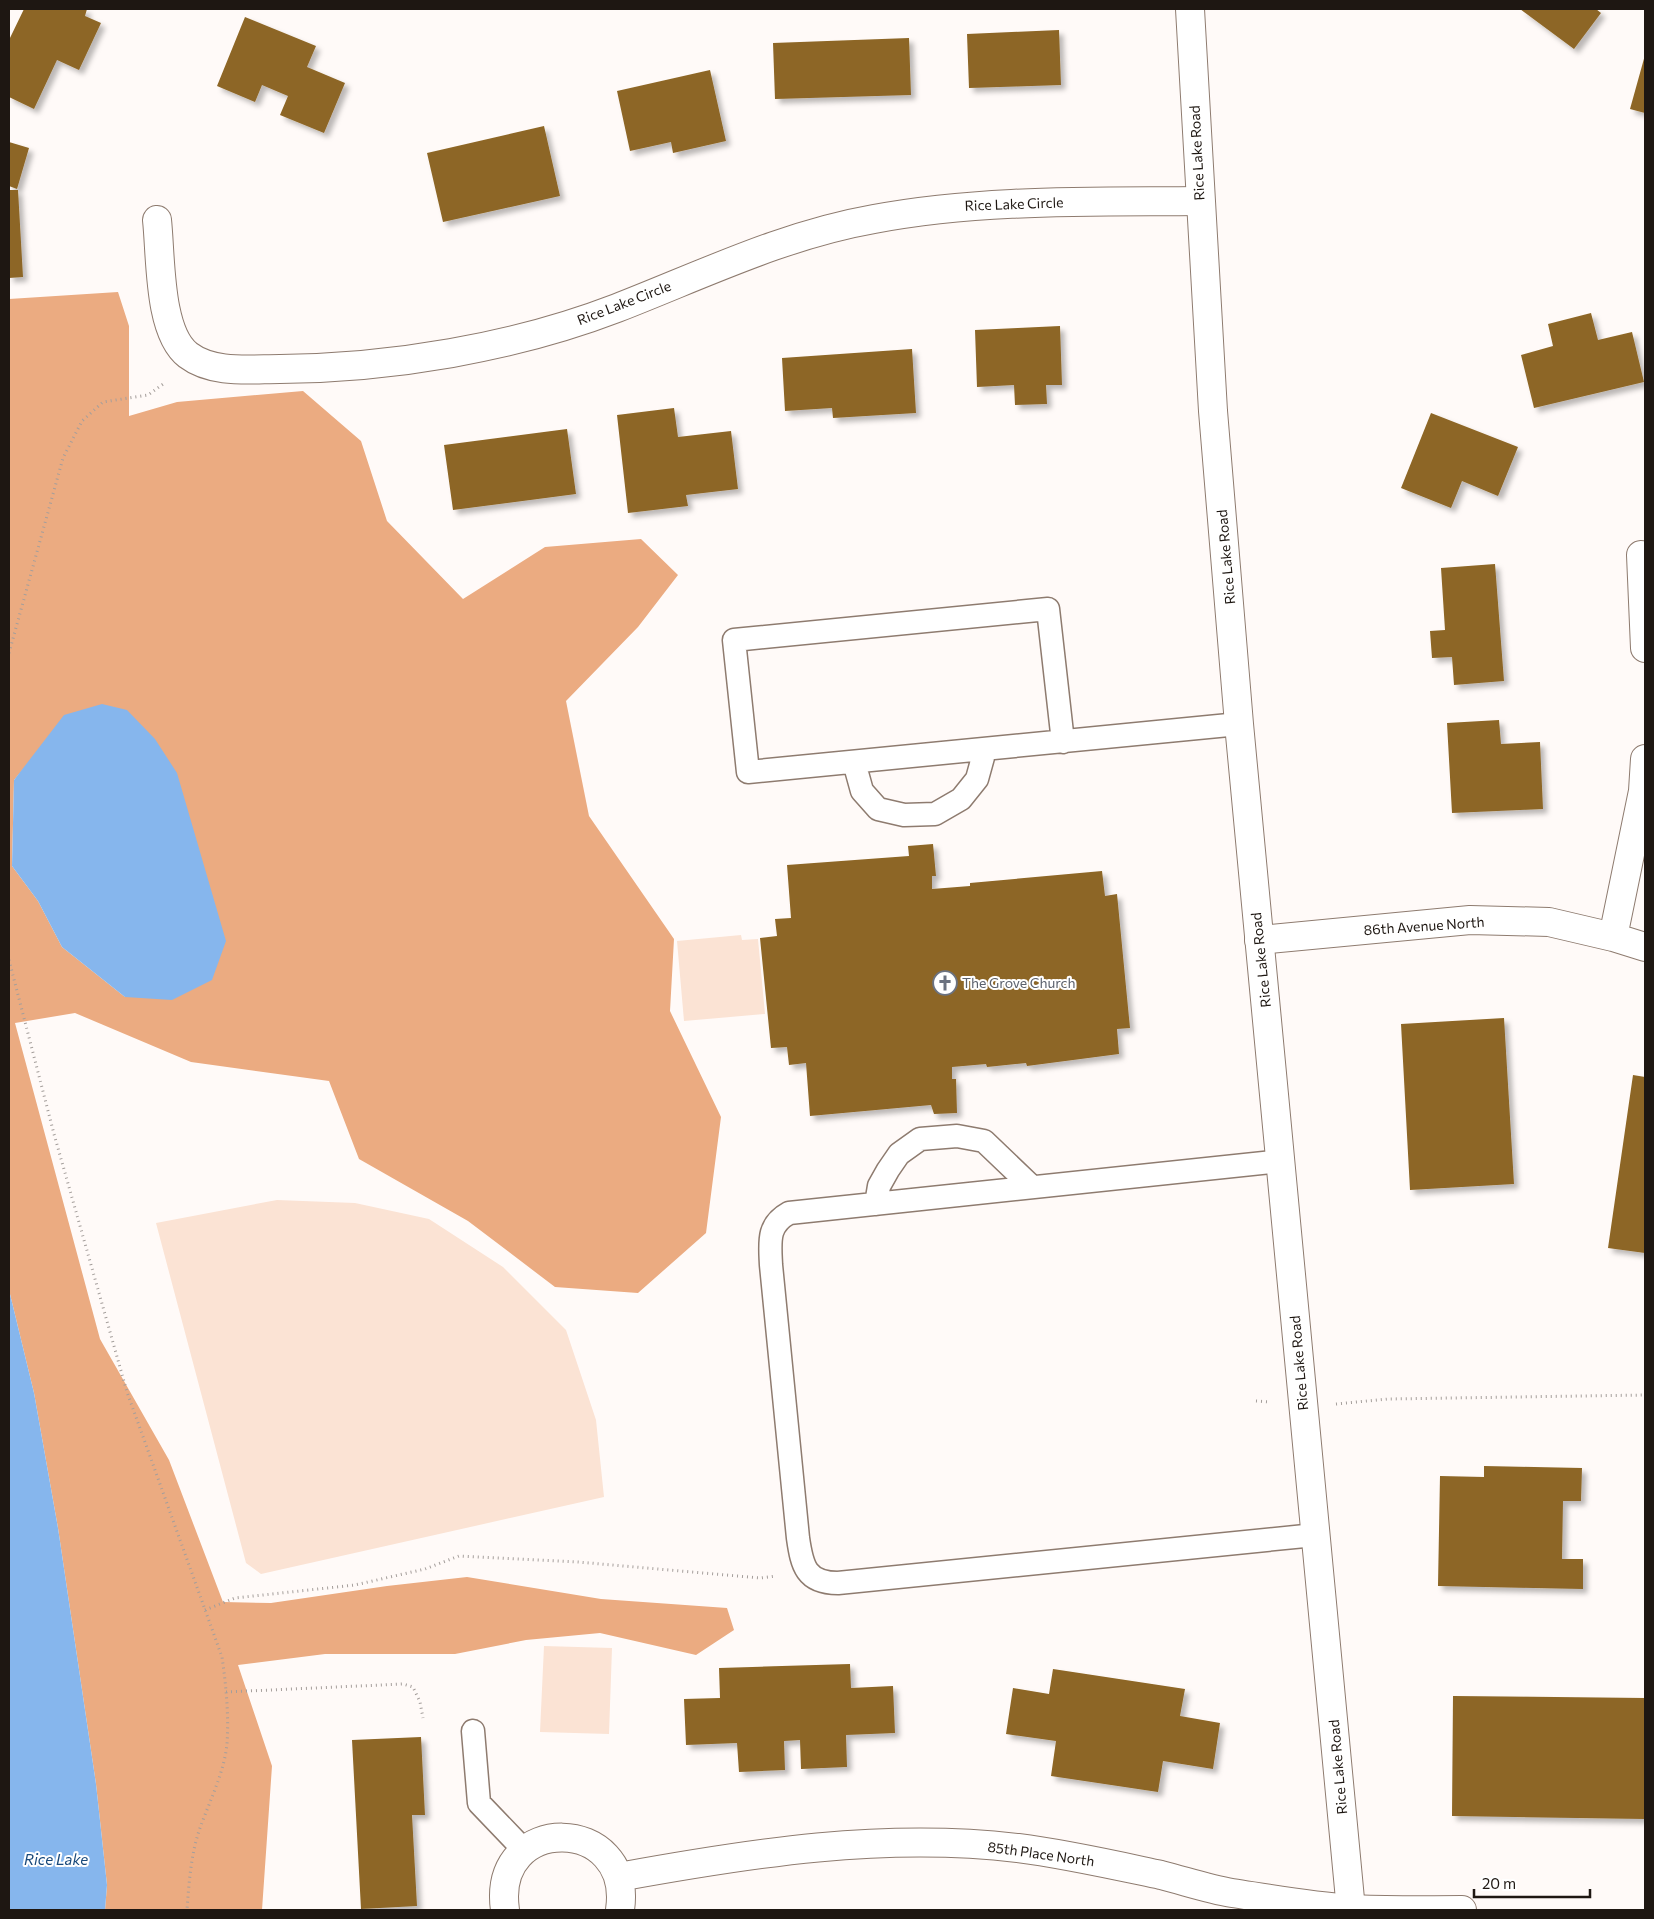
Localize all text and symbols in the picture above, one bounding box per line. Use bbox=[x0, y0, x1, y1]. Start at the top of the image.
street label: Rice Lake Road bbox=[1186, 105, 1207, 201]
street label: Rice Lake Circle bbox=[964, 193, 1064, 214]
street label: Rice Lake Circle bbox=[575, 277, 673, 328]
street label: Rice Lake Road bbox=[1213, 509, 1238, 605]
street label: Rice Lake Road bbox=[1247, 912, 1274, 1008]
street label: 86th Avenue North bbox=[1363, 913, 1485, 938]
church icon: The Grove Church bbox=[932, 970, 958, 996]
place label: The Grove Church bbox=[962, 974, 1076, 991]
street label: Rice Lake Road bbox=[1286, 1315, 1311, 1411]
street label: Rice Lake Road bbox=[1325, 1719, 1350, 1815]
street label: 85th Place North bbox=[986, 1838, 1096, 1869]
water label: Rice Lake bbox=[24, 1850, 88, 1868]
scale bar bbox=[1474, 1866, 1590, 1898]
text: 20 m bbox=[1482, 1874, 1516, 1892]

